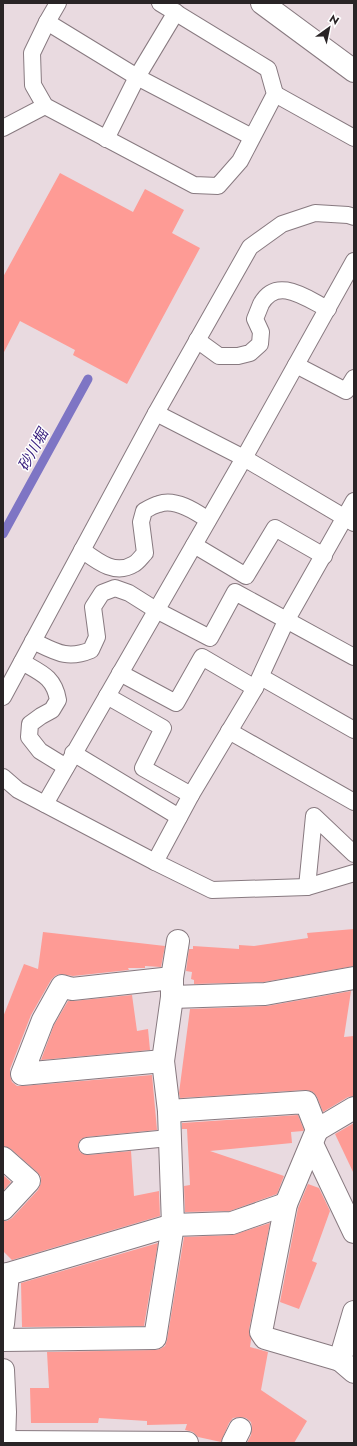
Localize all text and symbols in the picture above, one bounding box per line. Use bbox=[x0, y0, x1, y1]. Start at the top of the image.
north arrow bbox=[309, 8, 349, 48]
text: N bbox=[326, 11, 342, 29]
water label: 砂川堀 bbox=[12, 423, 54, 475]

